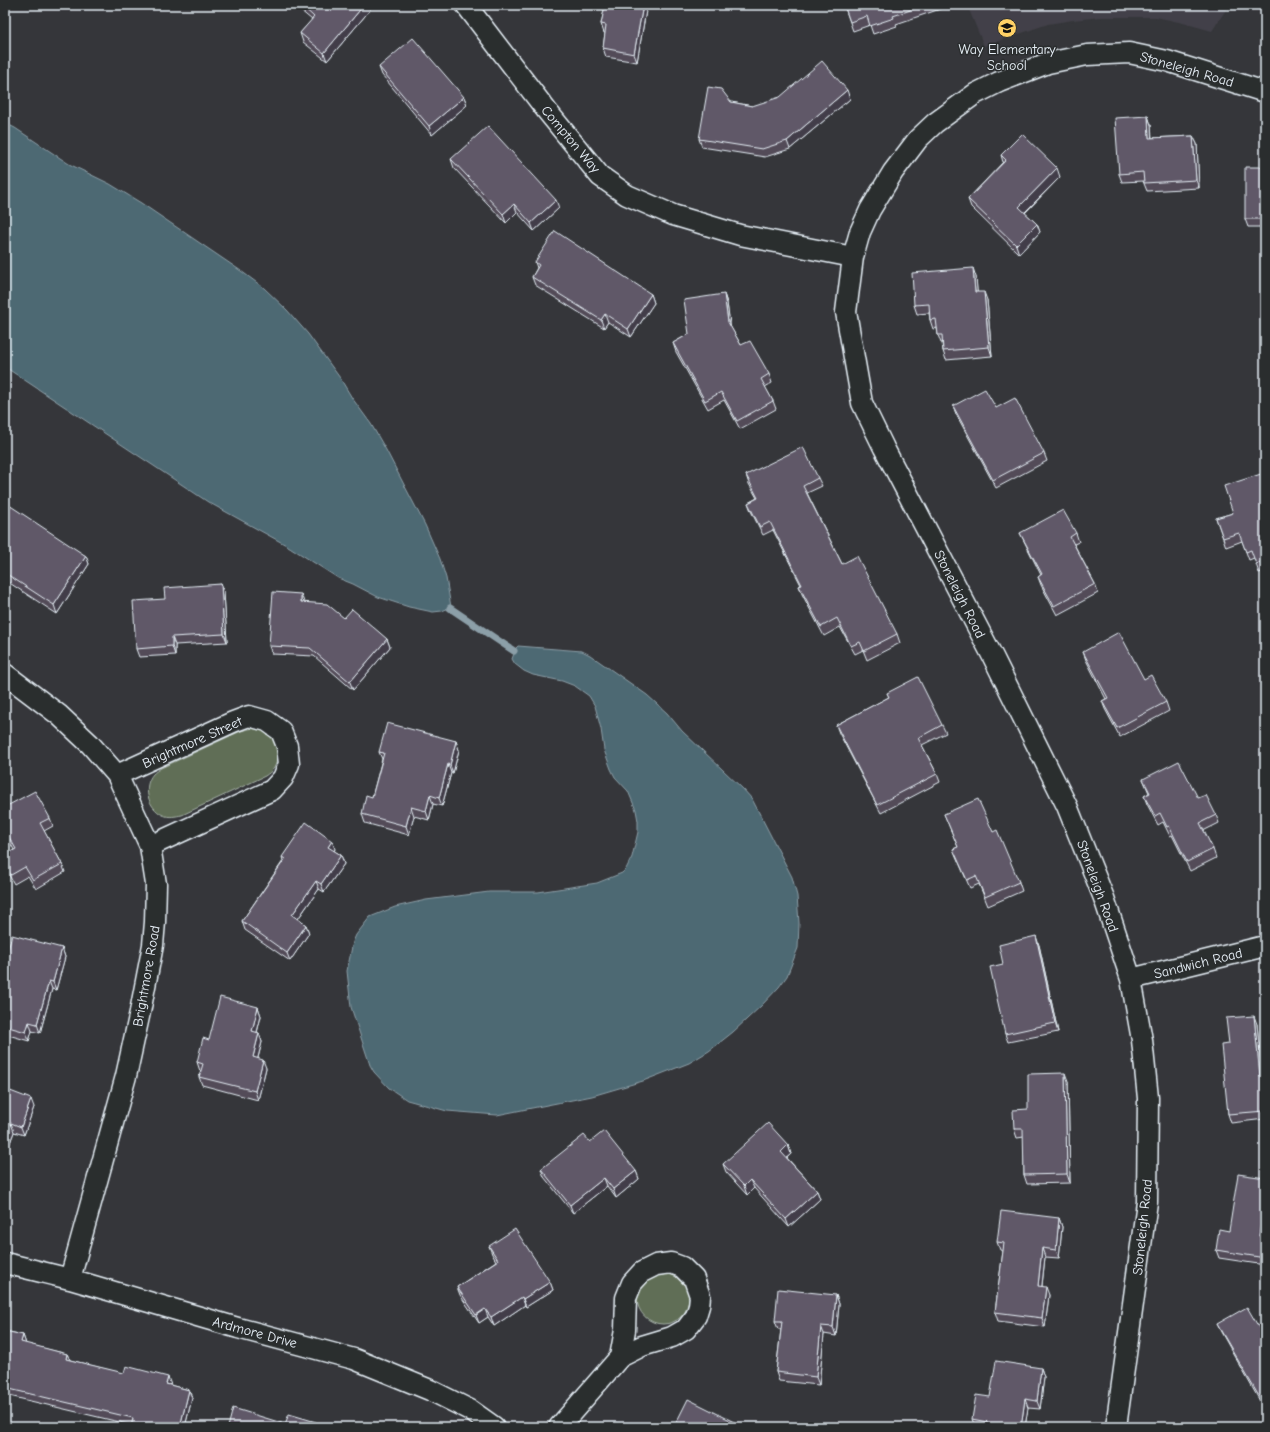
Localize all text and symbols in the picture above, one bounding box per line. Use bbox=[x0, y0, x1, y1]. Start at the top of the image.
school or university icon: Way Elementary School bbox=[996, 17, 1018, 39]
place label: Way Elementary School bbox=[959, 41, 1056, 74]
street label: Stoneleigh Road bbox=[1138, 48, 1236, 91]
street label: Compton Way bbox=[537, 102, 604, 177]
street label: Stoneleigh Road bbox=[930, 547, 989, 641]
street label: Brightmore Street bbox=[140, 712, 246, 772]
street label: Stoneleigh Road bbox=[1073, 838, 1122, 934]
street label: Brightmore Road bbox=[129, 924, 164, 1028]
street label: Sandwich Road bbox=[1152, 944, 1244, 983]
street label: Stoneleigh Road bbox=[1129, 1178, 1156, 1276]
street label: Ardmore Drive bbox=[211, 1313, 299, 1352]

